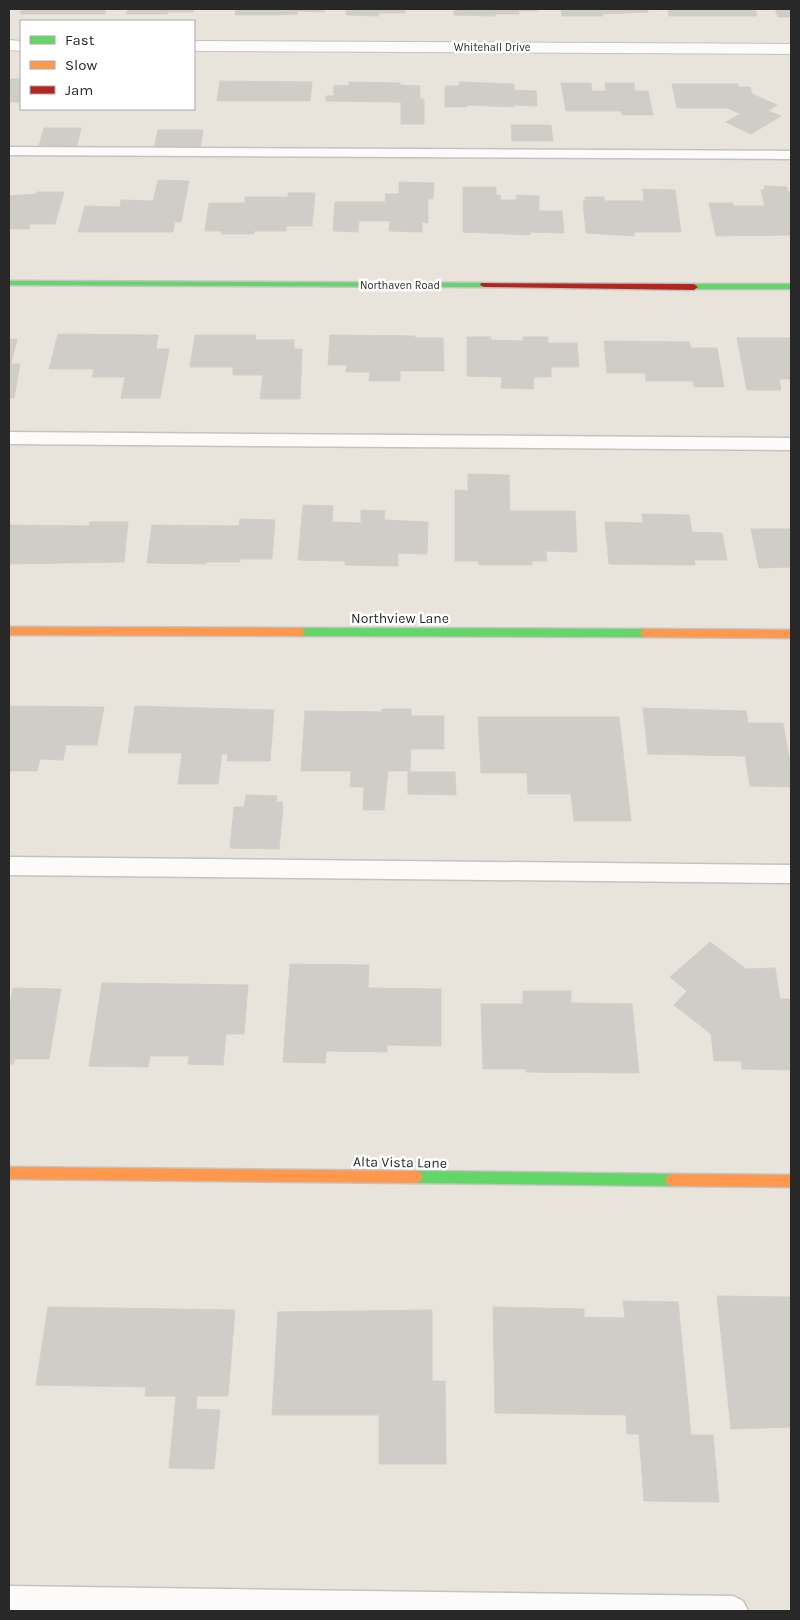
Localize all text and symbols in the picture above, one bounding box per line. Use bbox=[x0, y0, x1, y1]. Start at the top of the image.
legend bbox=[20, 20, 195, 110]
text: Fast bbox=[65, 31, 95, 49]
street label: Whitehall Drive bbox=[454, 41, 531, 54]
text: Slow bbox=[65, 56, 97, 74]
text: Jam bbox=[65, 81, 93, 99]
street label: Northaven Road bbox=[360, 279, 440, 292]
street label: Northview Lane bbox=[351, 610, 449, 627]
street label: Alta Vista Lane bbox=[353, 1153, 447, 1172]

